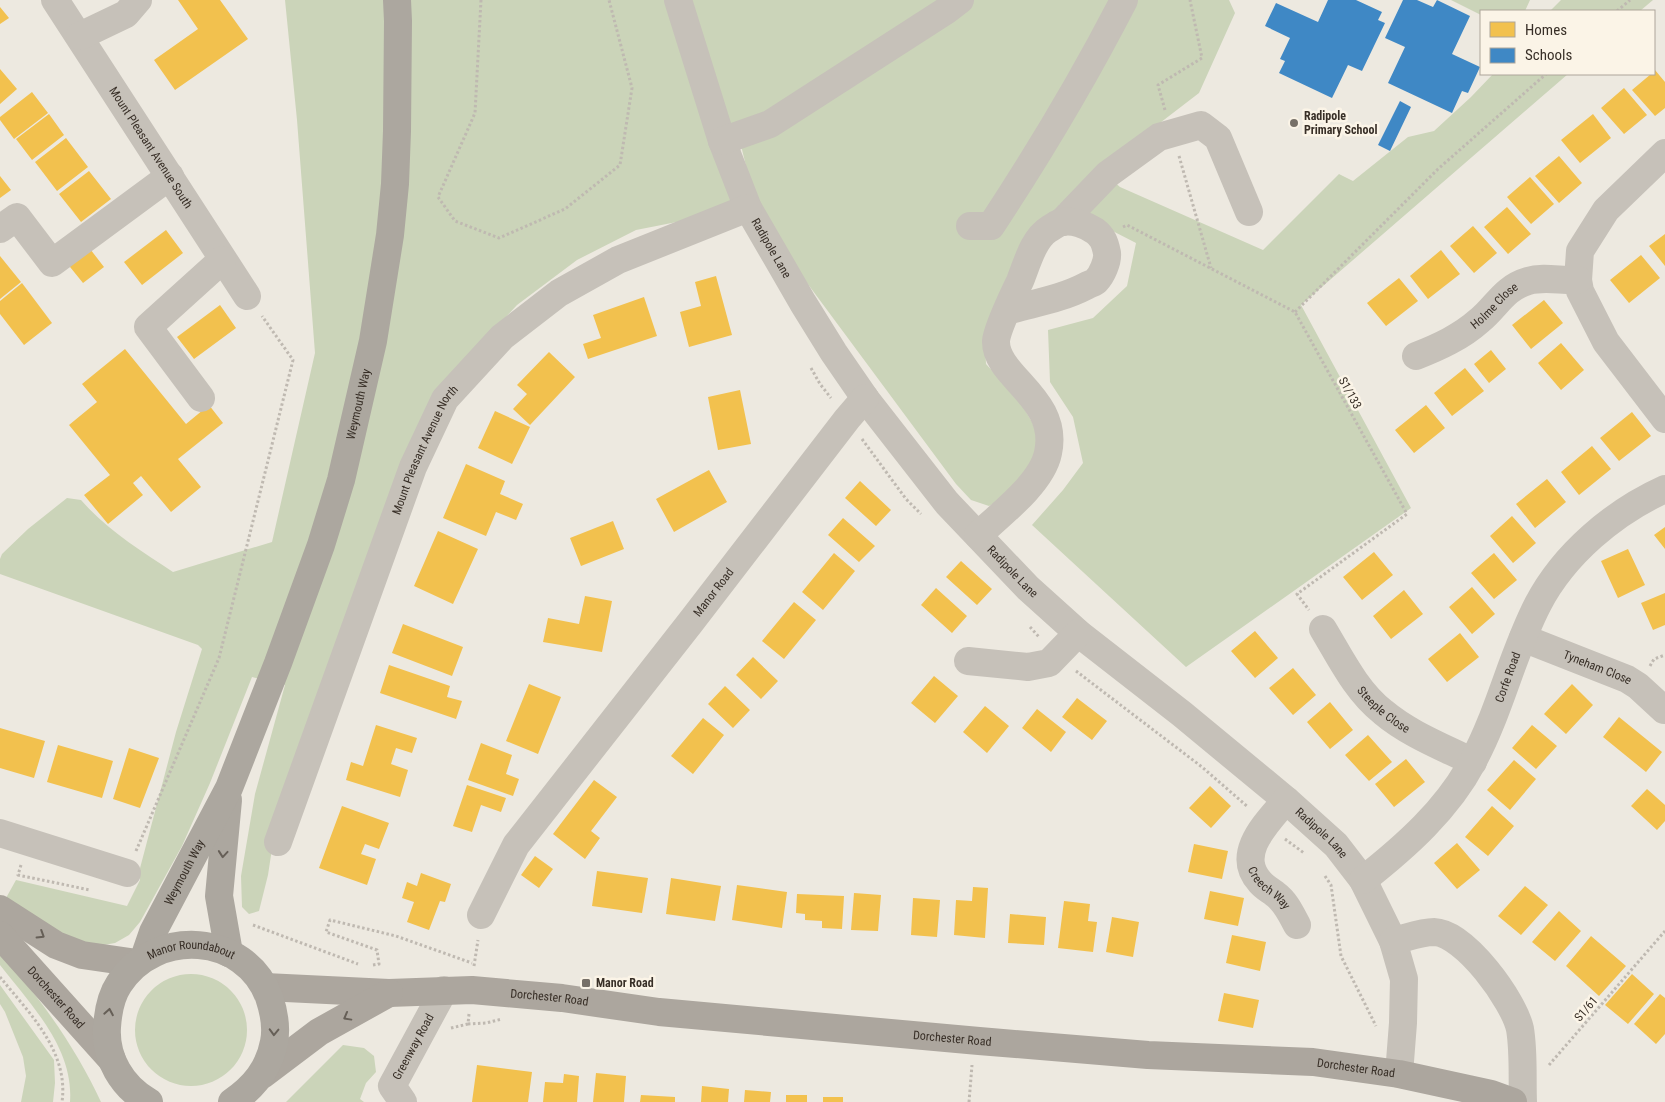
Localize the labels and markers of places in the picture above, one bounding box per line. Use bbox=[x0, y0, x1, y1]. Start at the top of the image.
place label: Radipole Primary School bbox=[1304, 109, 1377, 137]
marker: Radipole Primary School bbox=[1288, 117, 1300, 129]
place label: Manor Road bbox=[596, 976, 654, 990]
marker: Manor Road bbox=[580, 977, 592, 989]

